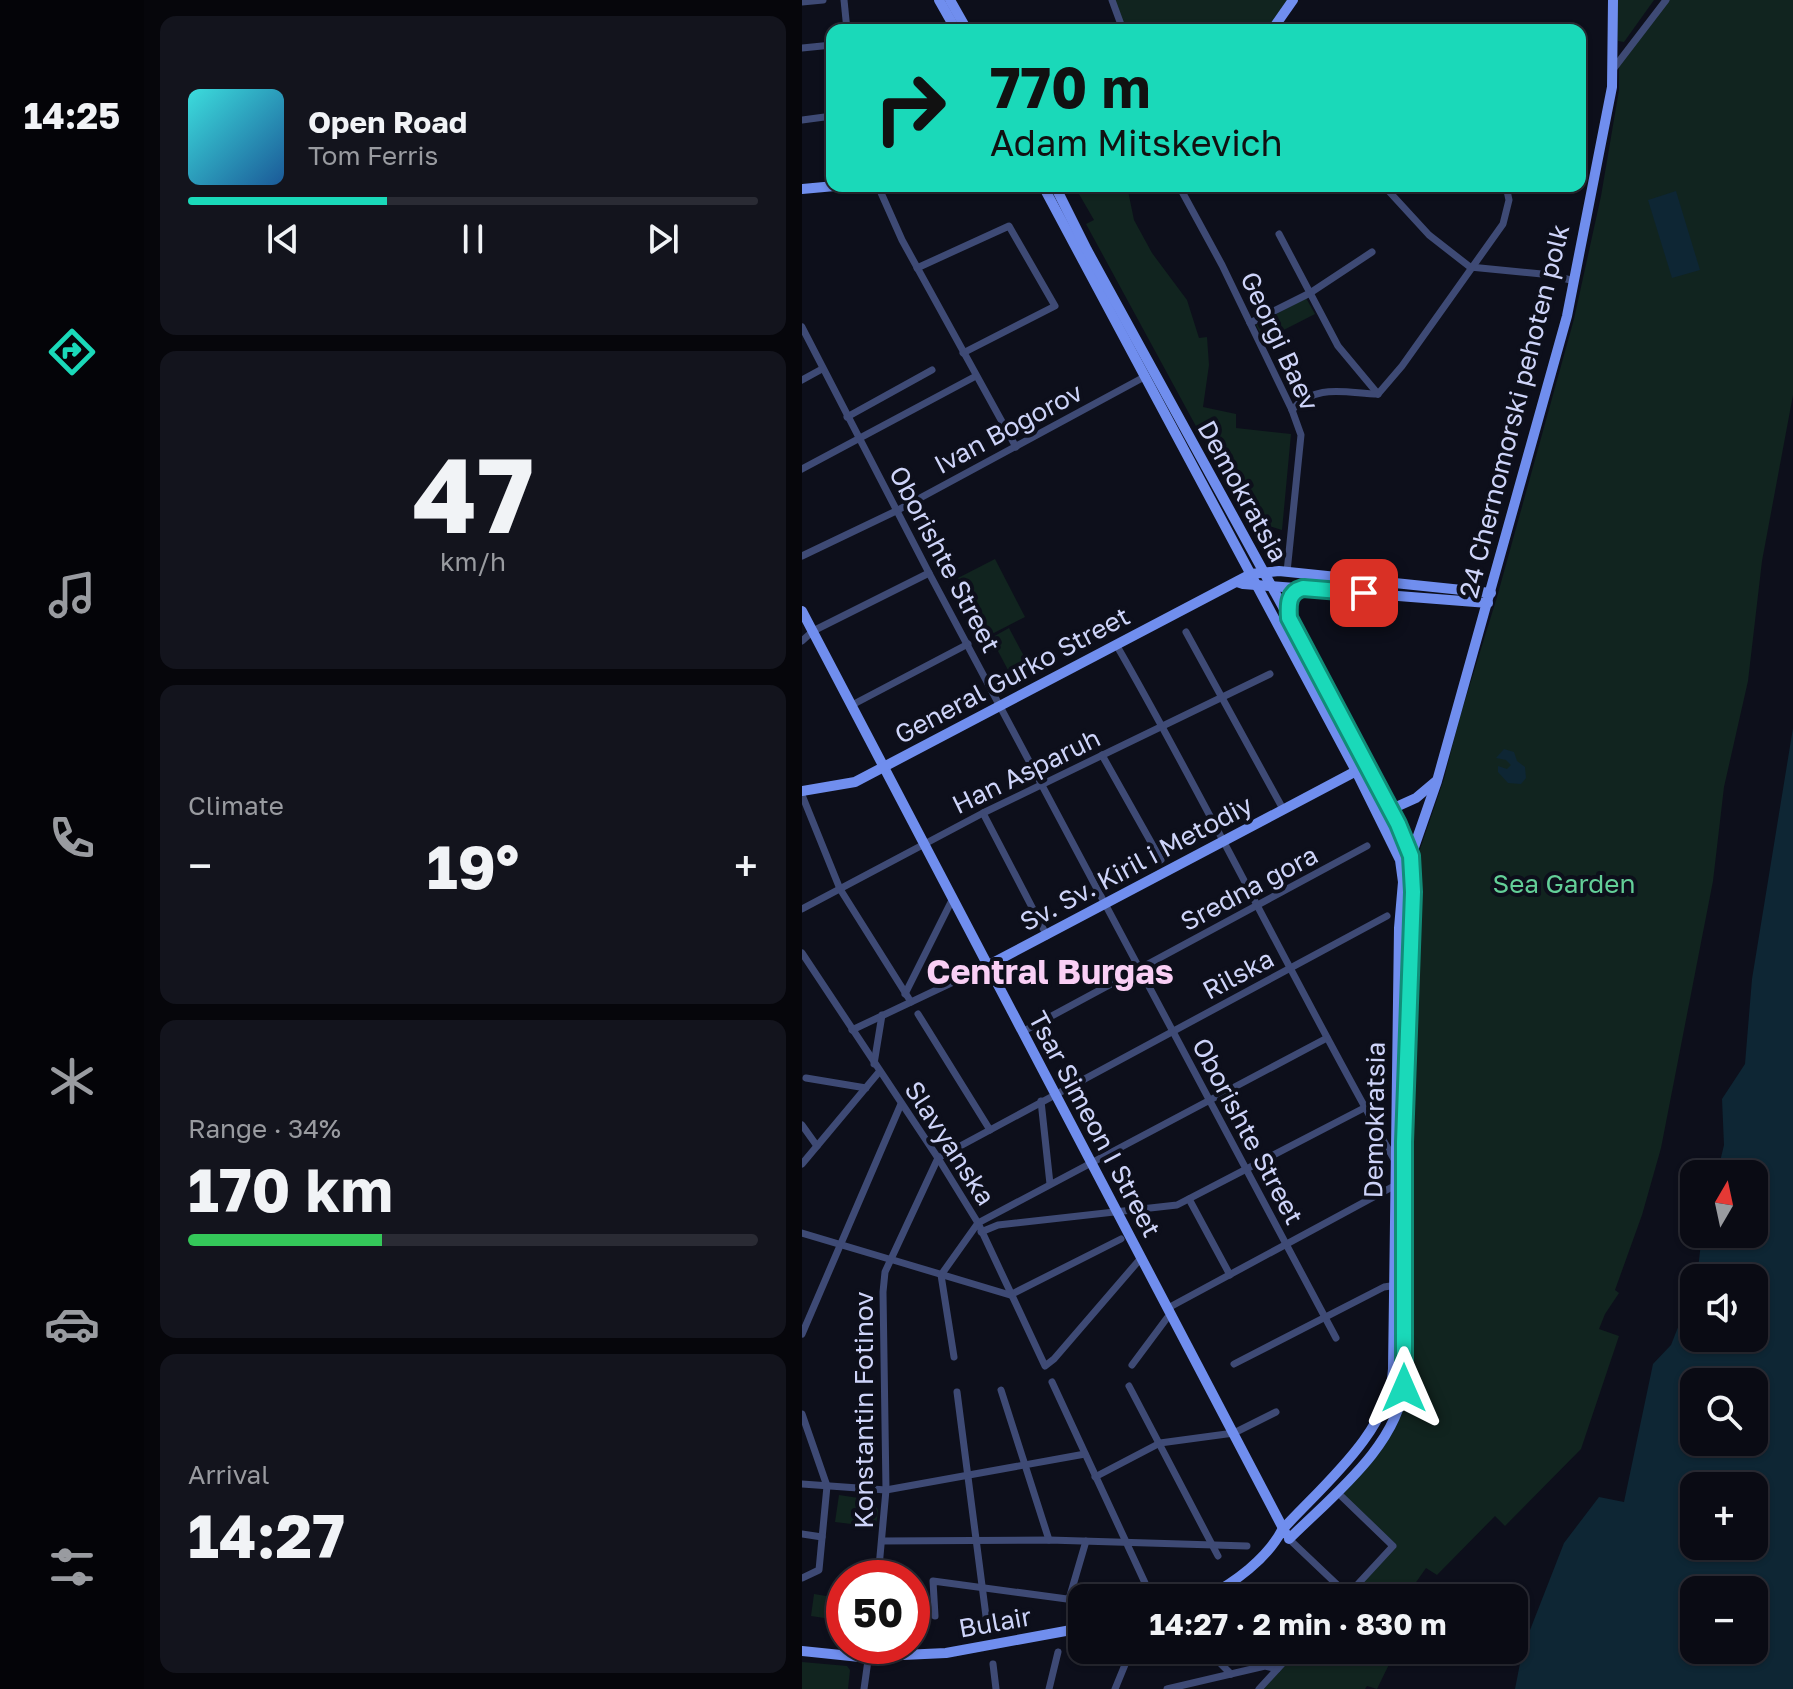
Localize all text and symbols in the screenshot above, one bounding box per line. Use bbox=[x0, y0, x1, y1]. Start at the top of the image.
text: 770 m bbox=[990, 53, 1150, 120]
icon: right bbox=[858, 56, 962, 160]
text: 14:25 bbox=[24, 94, 120, 137]
text: Open Road bbox=[308, 104, 467, 140]
text: Adam Mitskevich bbox=[990, 121, 1283, 164]
text: Tom Ferris bbox=[308, 140, 438, 171]
icon: previous bbox=[261, 217, 305, 261]
icon: pause bbox=[451, 217, 495, 261]
icon: next bbox=[641, 217, 685, 261]
street label: 24 Chernomorski pehoten polk bbox=[1453, 221, 1576, 601]
street label: Georgi Baev bbox=[1234, 267, 1326, 416]
icon: directions bbox=[44, 324, 100, 380]
street label: Ivan Bogorov bbox=[929, 376, 1088, 480]
street label: Demokratsia bbox=[1191, 415, 1295, 567]
text: 47 bbox=[412, 431, 534, 556]
street label: Oborishte Street bbox=[883, 461, 1007, 657]
text: km/h bbox=[440, 546, 506, 577]
pin bbox=[1330, 559, 1398, 627]
icon: music bbox=[44, 567, 100, 623]
icon: arrive bbox=[1342, 571, 1386, 615]
street label: General Gurko Street bbox=[889, 600, 1135, 750]
street label: Han Asparuh bbox=[947, 722, 1105, 820]
street label: Sv. Sv. Kiril i Metodiy bbox=[1015, 788, 1258, 937]
text: Climate bbox=[188, 790, 284, 821]
icon: phone bbox=[44, 810, 100, 866]
text: 19° bbox=[427, 830, 519, 902]
text: − bbox=[188, 839, 212, 892]
text: + bbox=[734, 839, 758, 892]
street label: Sredna gora bbox=[1175, 839, 1323, 937]
park label: Sea Garden bbox=[1493, 868, 1635, 899]
street label: Rilska bbox=[1197, 943, 1279, 1005]
district label: Central Burgas bbox=[926, 951, 1174, 991]
street label: Tsar Simeon I Street bbox=[1022, 1006, 1168, 1242]
street label: Oborishte Street bbox=[1186, 1033, 1310, 1229]
street label: Demokratsia bbox=[1357, 1041, 1391, 1199]
icon: climate bbox=[44, 1053, 100, 1109]
street label: Slavyanska bbox=[898, 1075, 1002, 1211]
text: Range · 34% bbox=[188, 1113, 341, 1144]
text: 170 km bbox=[188, 1153, 393, 1225]
north arrow bbox=[1680, 1160, 1768, 1248]
map controls bbox=[1680, 1160, 1768, 1664]
button: sound bbox=[1680, 1264, 1768, 1352]
street label: Konstantin Fotinov bbox=[848, 1291, 879, 1529]
icon: car bbox=[44, 1296, 100, 1352]
position arrow bbox=[1362, 1346, 1446, 1430]
button: search bbox=[1680, 1368, 1768, 1456]
text: Arrival bbox=[188, 1459, 269, 1490]
button: + bbox=[1680, 1472, 1768, 1560]
text: 14:27 bbox=[188, 1499, 345, 1571]
icon: filters bbox=[44, 1539, 100, 1595]
speed limit sign: 50 bbox=[826, 1560, 930, 1664]
button: − bbox=[1680, 1576, 1768, 1664]
street label: Bulair bbox=[956, 1600, 1034, 1644]
text: 14:27 · 2 min · 830 m bbox=[1150, 1606, 1446, 1642]

